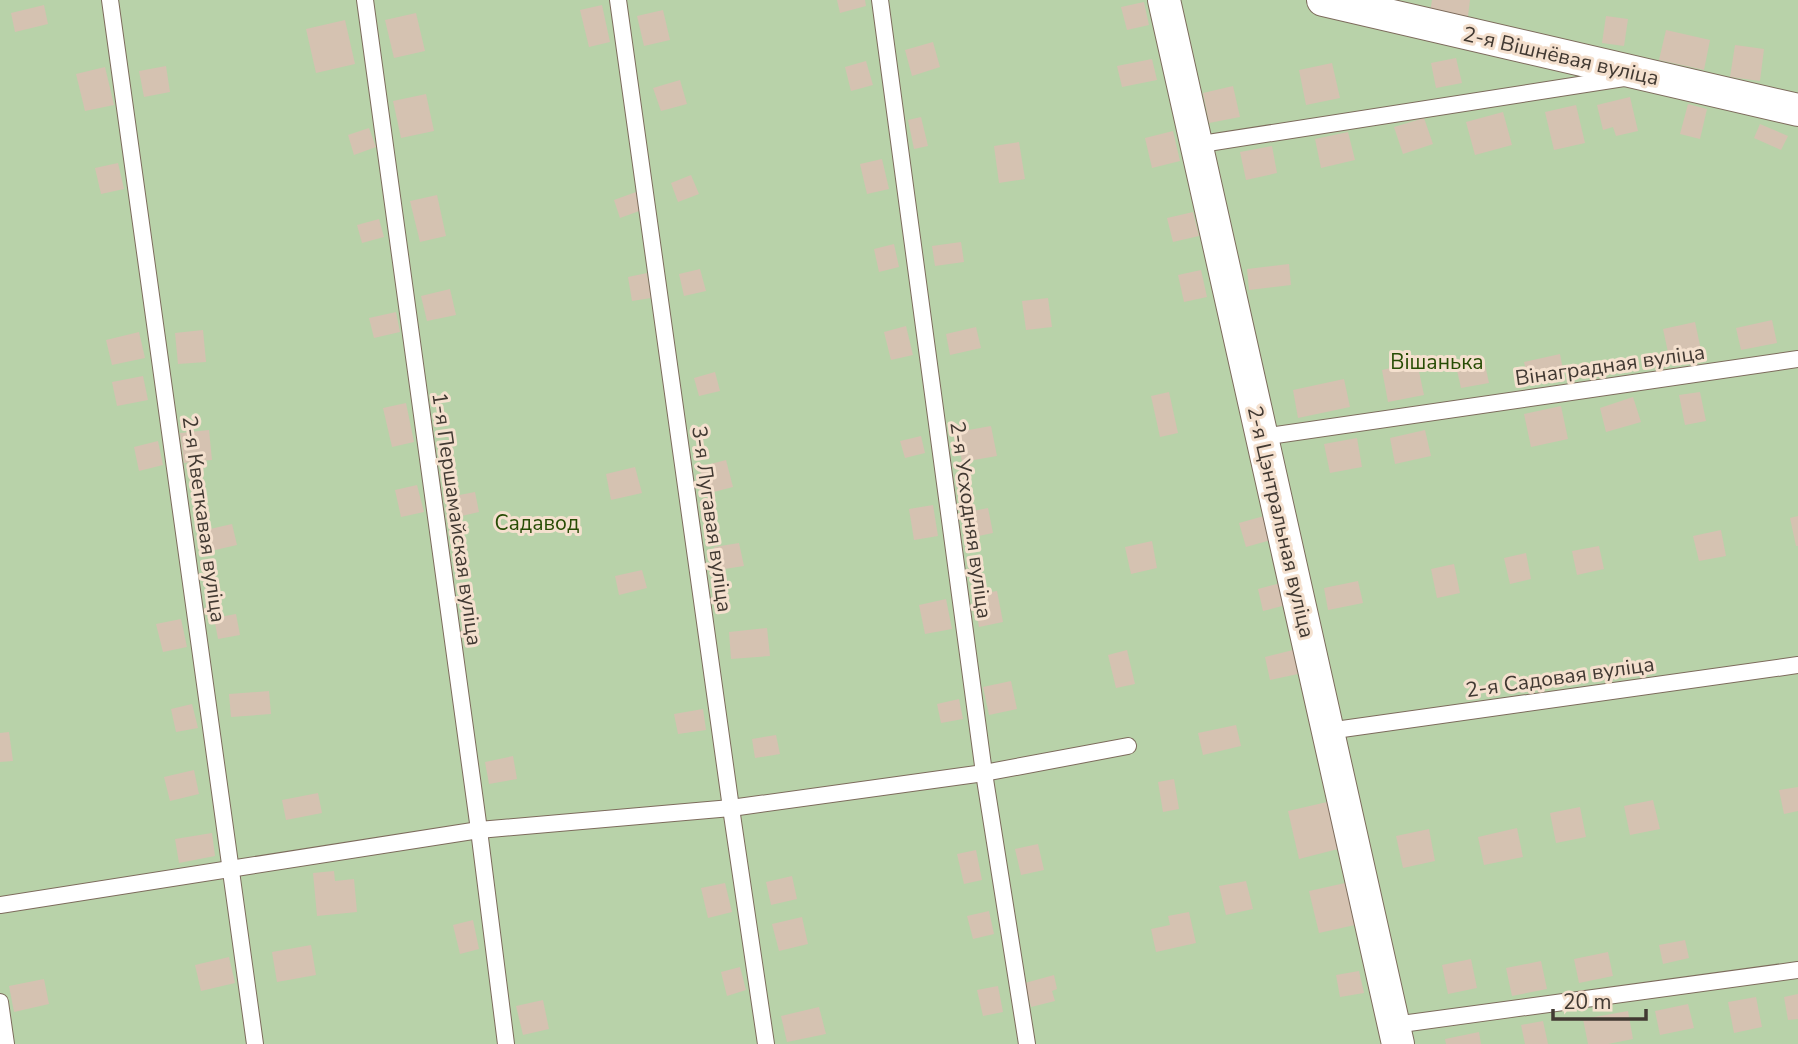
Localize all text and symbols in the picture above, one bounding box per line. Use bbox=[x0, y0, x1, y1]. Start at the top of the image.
street label: 2-я Вішнёвая вуліца bbox=[1460, 20, 1662, 92]
street label: Вінаградная вуліца bbox=[1513, 338, 1707, 392]
park label: Вішанька bbox=[1390, 348, 1484, 376]
street label: 1-я Першамайская вуліца bbox=[425, 391, 489, 647]
street label: 2-я Цэнтральная вуліца bbox=[1241, 403, 1321, 641]
street label: 2-я Кветкавая вуліца bbox=[176, 414, 232, 624]
street label: 2-я Усходняя вуліца bbox=[943, 420, 999, 620]
street label: 3-я Лугавая вуліца bbox=[685, 424, 739, 614]
park label: Садавод bbox=[495, 509, 579, 537]
street label: 2-я Садовая вуліца bbox=[1464, 650, 1656, 704]
scale bar bbox=[1553, 978, 1646, 1022]
text: 20 m bbox=[1563, 988, 1612, 1016]

